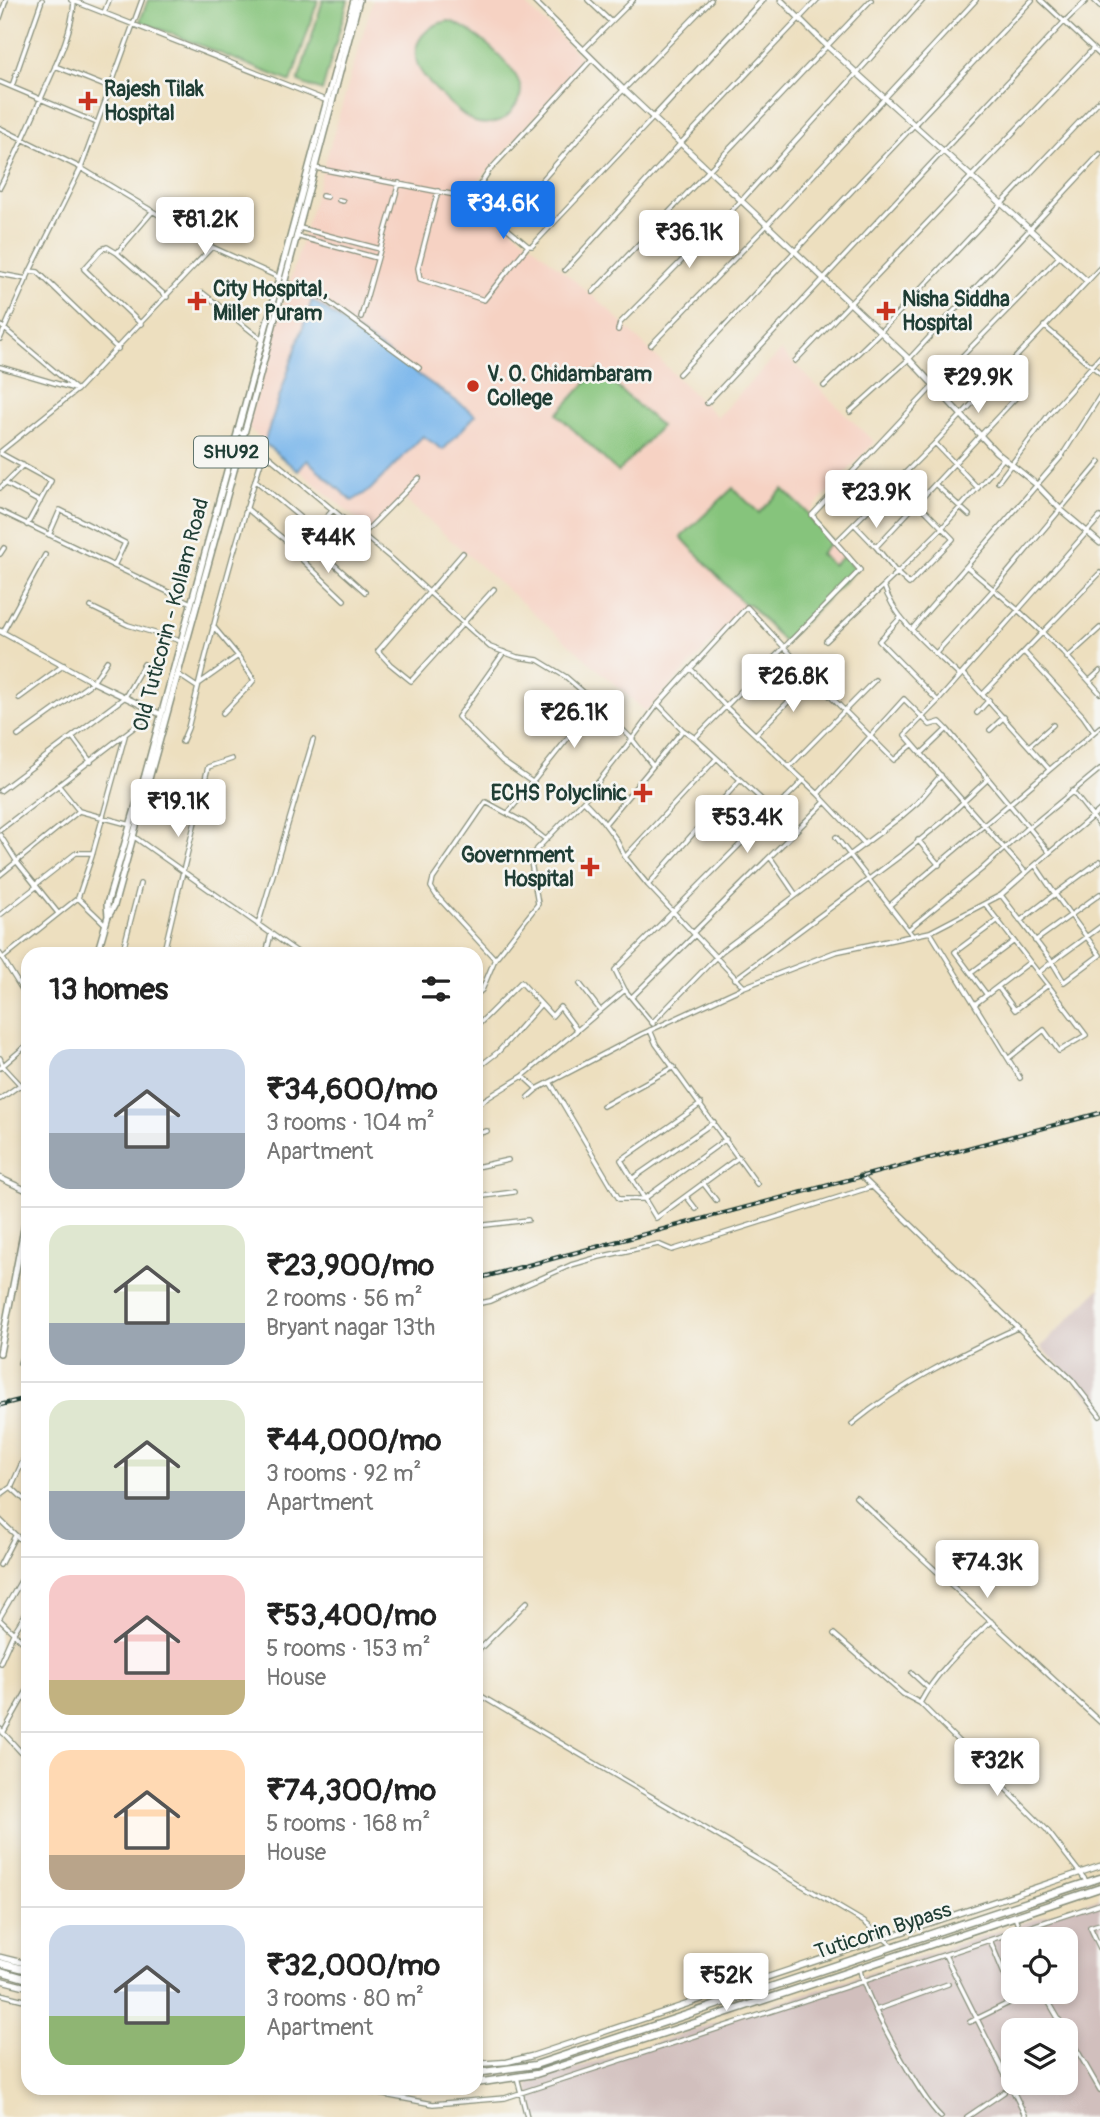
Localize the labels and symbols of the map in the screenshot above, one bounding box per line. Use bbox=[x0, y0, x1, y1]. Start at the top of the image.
place label: Rajesh Tilak Hospital bbox=[104, 76, 204, 127]
marker: Rajesh Tilak Hospital bbox=[78, 91, 98, 111]
pin: ₹34.6K bbox=[446, 182, 560, 241]
pin: ₹81.2K bbox=[148, 198, 262, 257]
pin: ₹36.1K bbox=[632, 210, 746, 270]
place label: City Hospital, Miller Puram bbox=[213, 276, 328, 327]
place label: Nisha Siddha Hospital bbox=[902, 286, 1010, 337]
marker: City Hospital, Miller Puram bbox=[187, 291, 207, 311]
marker: Nisha Siddha Hospital bbox=[876, 301, 896, 321]
pin: ₹29.9K bbox=[921, 356, 1035, 415]
place label: V. O. Chidambaram College bbox=[487, 361, 653, 412]
marker: V. O. Chidambaram College bbox=[465, 378, 481, 394]
road number: SHU92 bbox=[194, 436, 268, 467]
pin: ₹23.9K bbox=[819, 470, 933, 530]
street label: Old Tuticorin - Kollam Road bbox=[127, 495, 215, 735]
pin: ₹44K bbox=[287, 516, 369, 575]
pin: ₹26.8K bbox=[736, 654, 850, 714]
pin: ₹26.1K bbox=[517, 690, 631, 750]
pin: ₹19.1K bbox=[121, 780, 235, 839]
place label: ECHS Polyclinic bbox=[491, 780, 627, 807]
marker: ECHS Polyclinic bbox=[633, 783, 653, 803]
pin: ₹53.4K bbox=[690, 796, 804, 855]
place label: Government Hospital bbox=[461, 842, 575, 893]
marker: Government Hospital bbox=[580, 857, 600, 877]
pin: ₹74.3K bbox=[930, 1540, 1044, 1600]
pin: ₹32K bbox=[956, 1738, 1038, 1798]
street label: Tuticorin Bypass bbox=[811, 1896, 956, 1966]
pin: ₹52K bbox=[685, 1954, 767, 2013]

